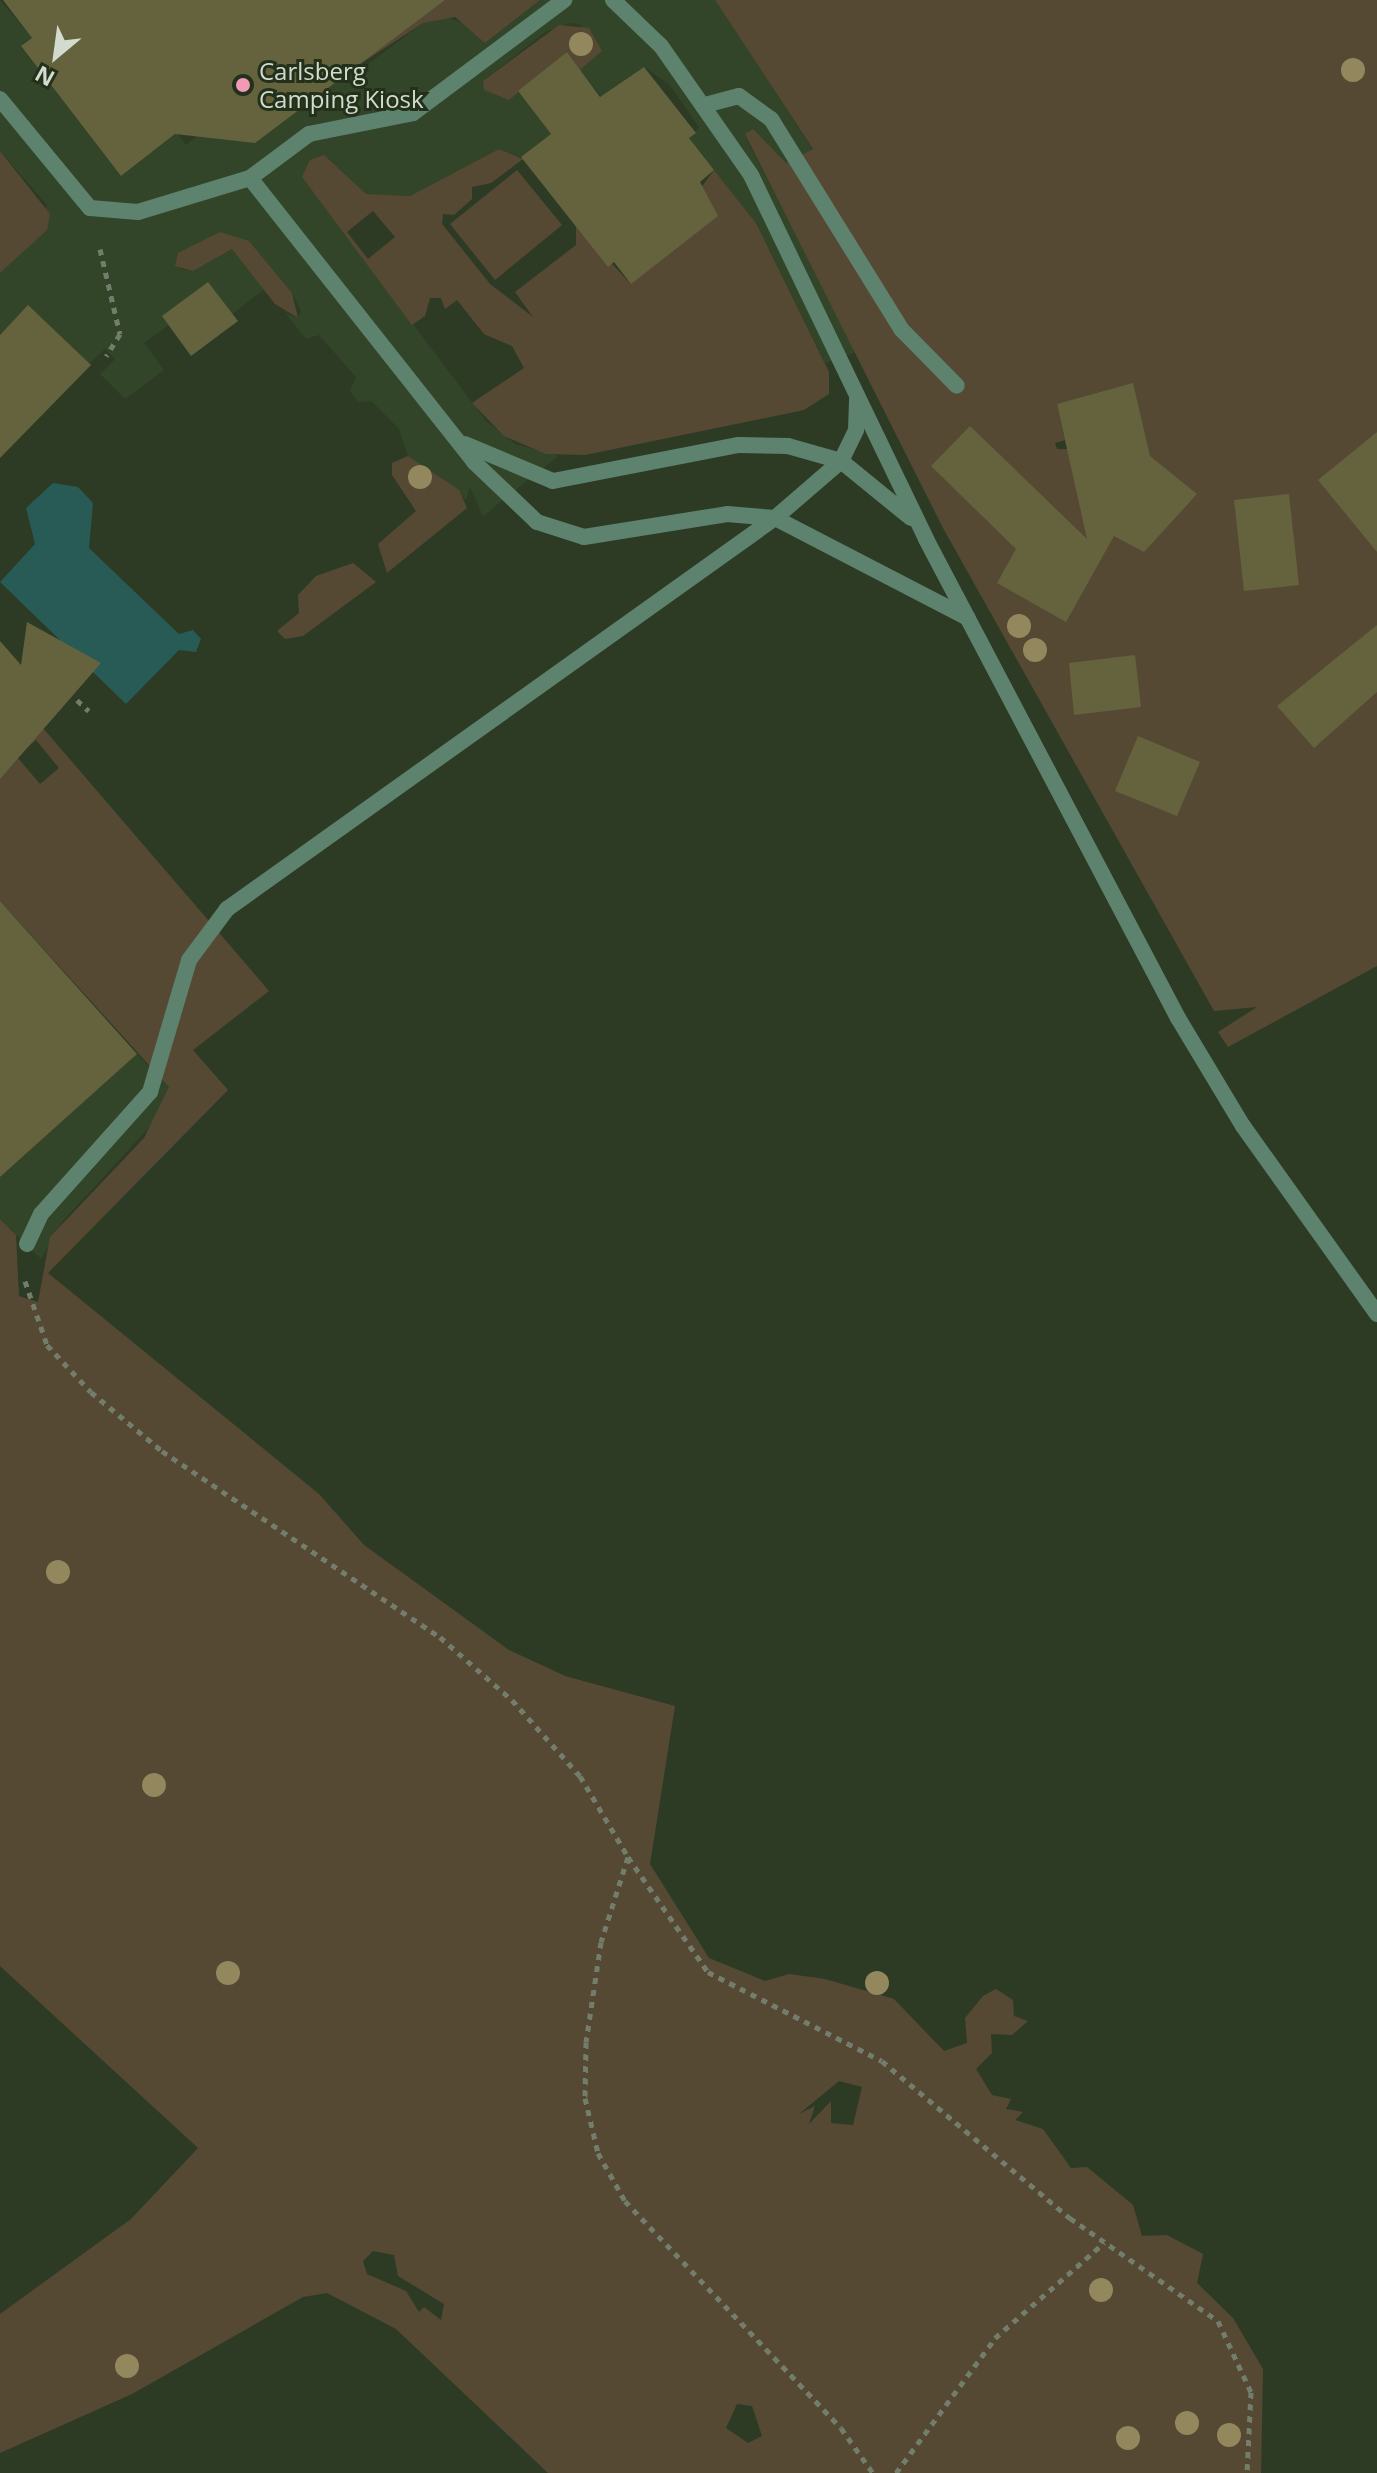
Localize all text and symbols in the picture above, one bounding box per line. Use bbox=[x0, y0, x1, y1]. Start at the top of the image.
north arrow bbox=[16, 16, 96, 96]
place label: Carlsberg Camping Kiosk bbox=[259, 57, 424, 113]
text: N bbox=[29, 60, 59, 94]
marker: Carlsberg Camping Kiosk bbox=[234, 76, 252, 94]

